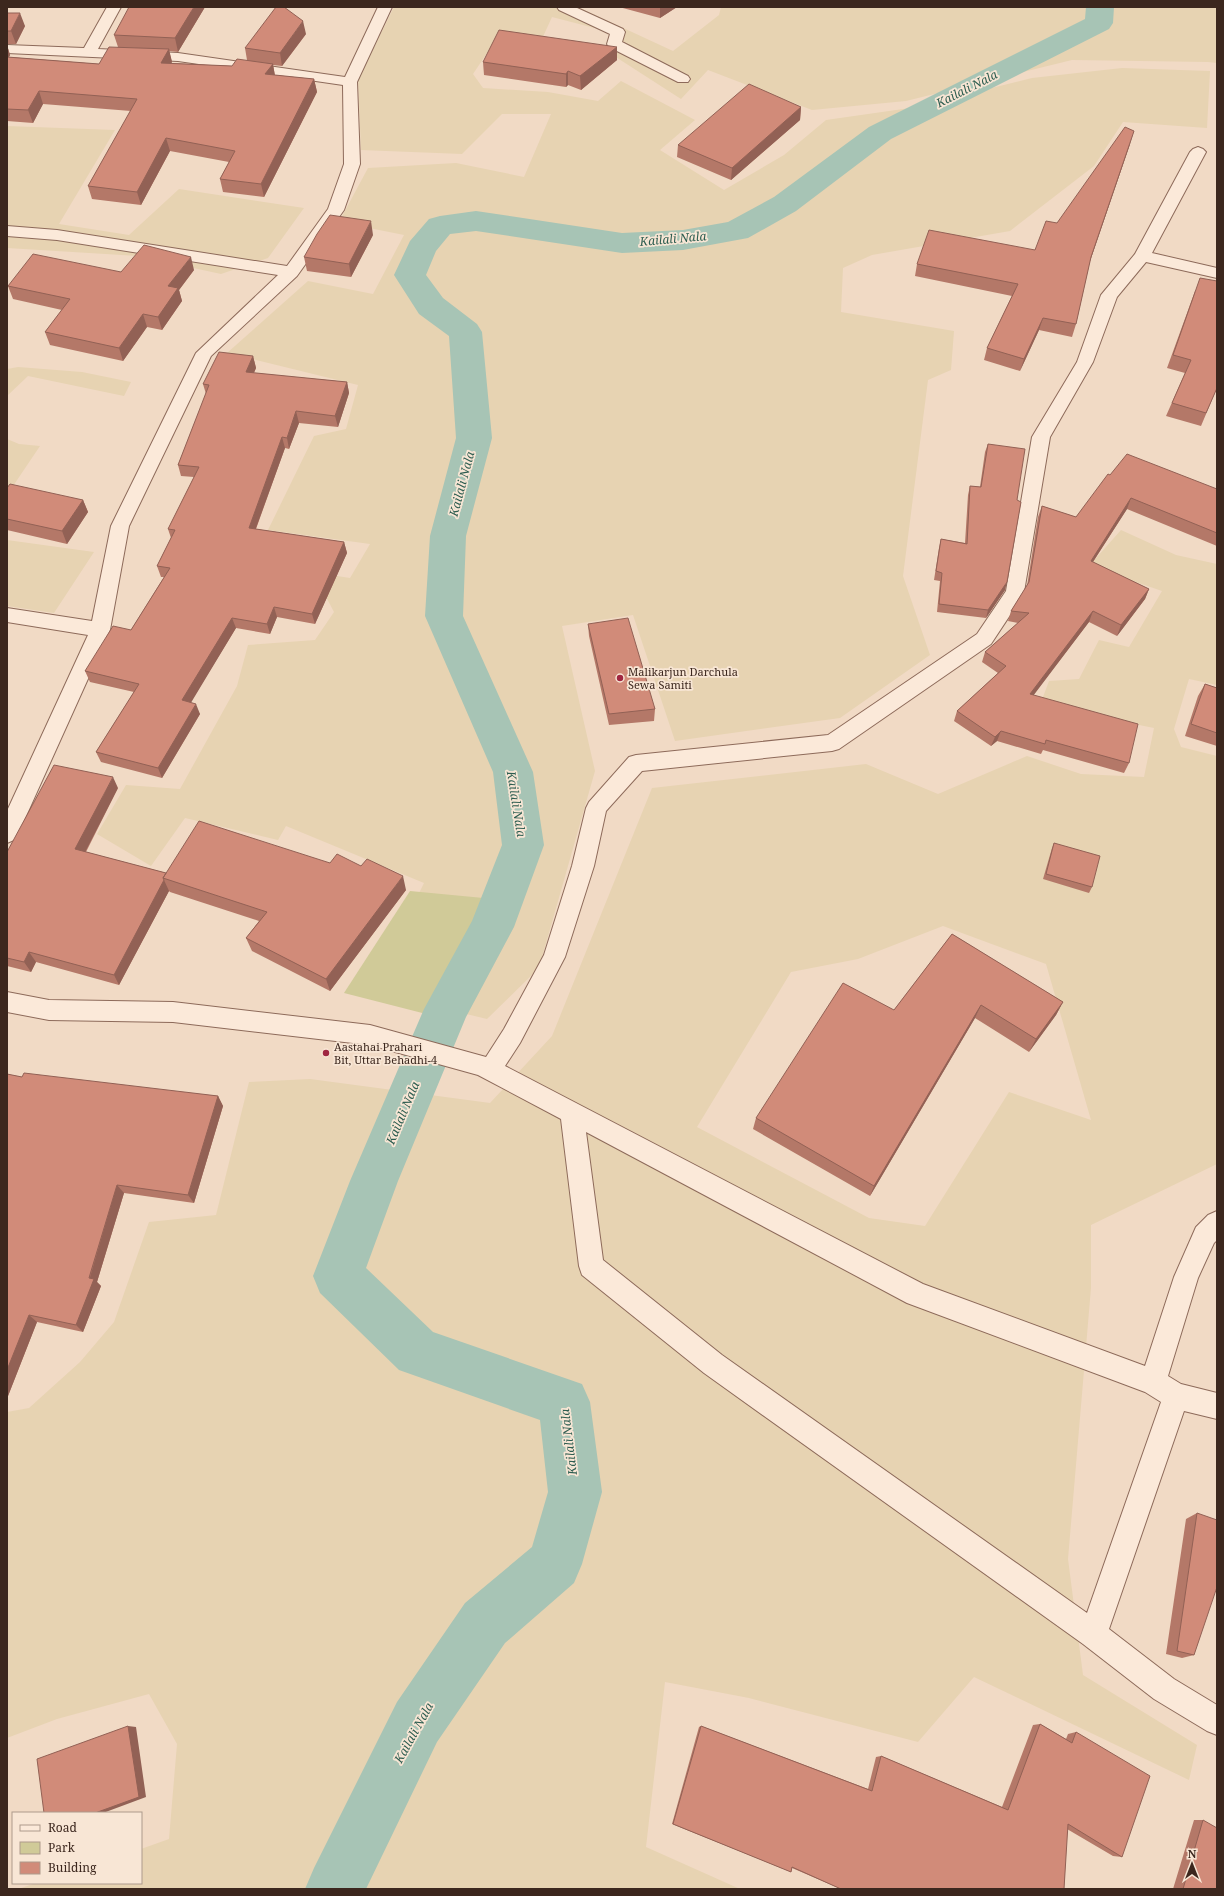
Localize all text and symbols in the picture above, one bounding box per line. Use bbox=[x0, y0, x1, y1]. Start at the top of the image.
water label: Kailali Nala bbox=[932, 66, 1000, 112]
water label: Kailali Nala bbox=[638, 227, 707, 250]
water label: Kailali Nala bbox=[444, 449, 478, 519]
place label: Malikarjun Darchula Sewa Samiti bbox=[628, 664, 738, 692]
marker: Malikarjun Darchula Sewa Samiti bbox=[615, 673, 625, 683]
water label: Kailali Nala bbox=[503, 769, 530, 838]
place label: Aastahai Prahari Bit, Uttar Behadhi-4 bbox=[334, 1039, 437, 1067]
marker: Aastahai Prahari Bit, Uttar Behadhi-4 bbox=[321, 1048, 331, 1058]
water label: Kailali Nala bbox=[381, 1079, 423, 1148]
water label: Kailali Nala bbox=[556, 1408, 581, 1477]
water label: Kailali Nala bbox=[389, 1699, 437, 1767]
legend bbox=[12, 1812, 142, 1884]
text: Road bbox=[48, 1819, 78, 1836]
text: Park bbox=[48, 1839, 76, 1856]
north arrow bbox=[1172, 1844, 1212, 1884]
text: N bbox=[1188, 1846, 1197, 1861]
text: Building bbox=[48, 1859, 97, 1876]

